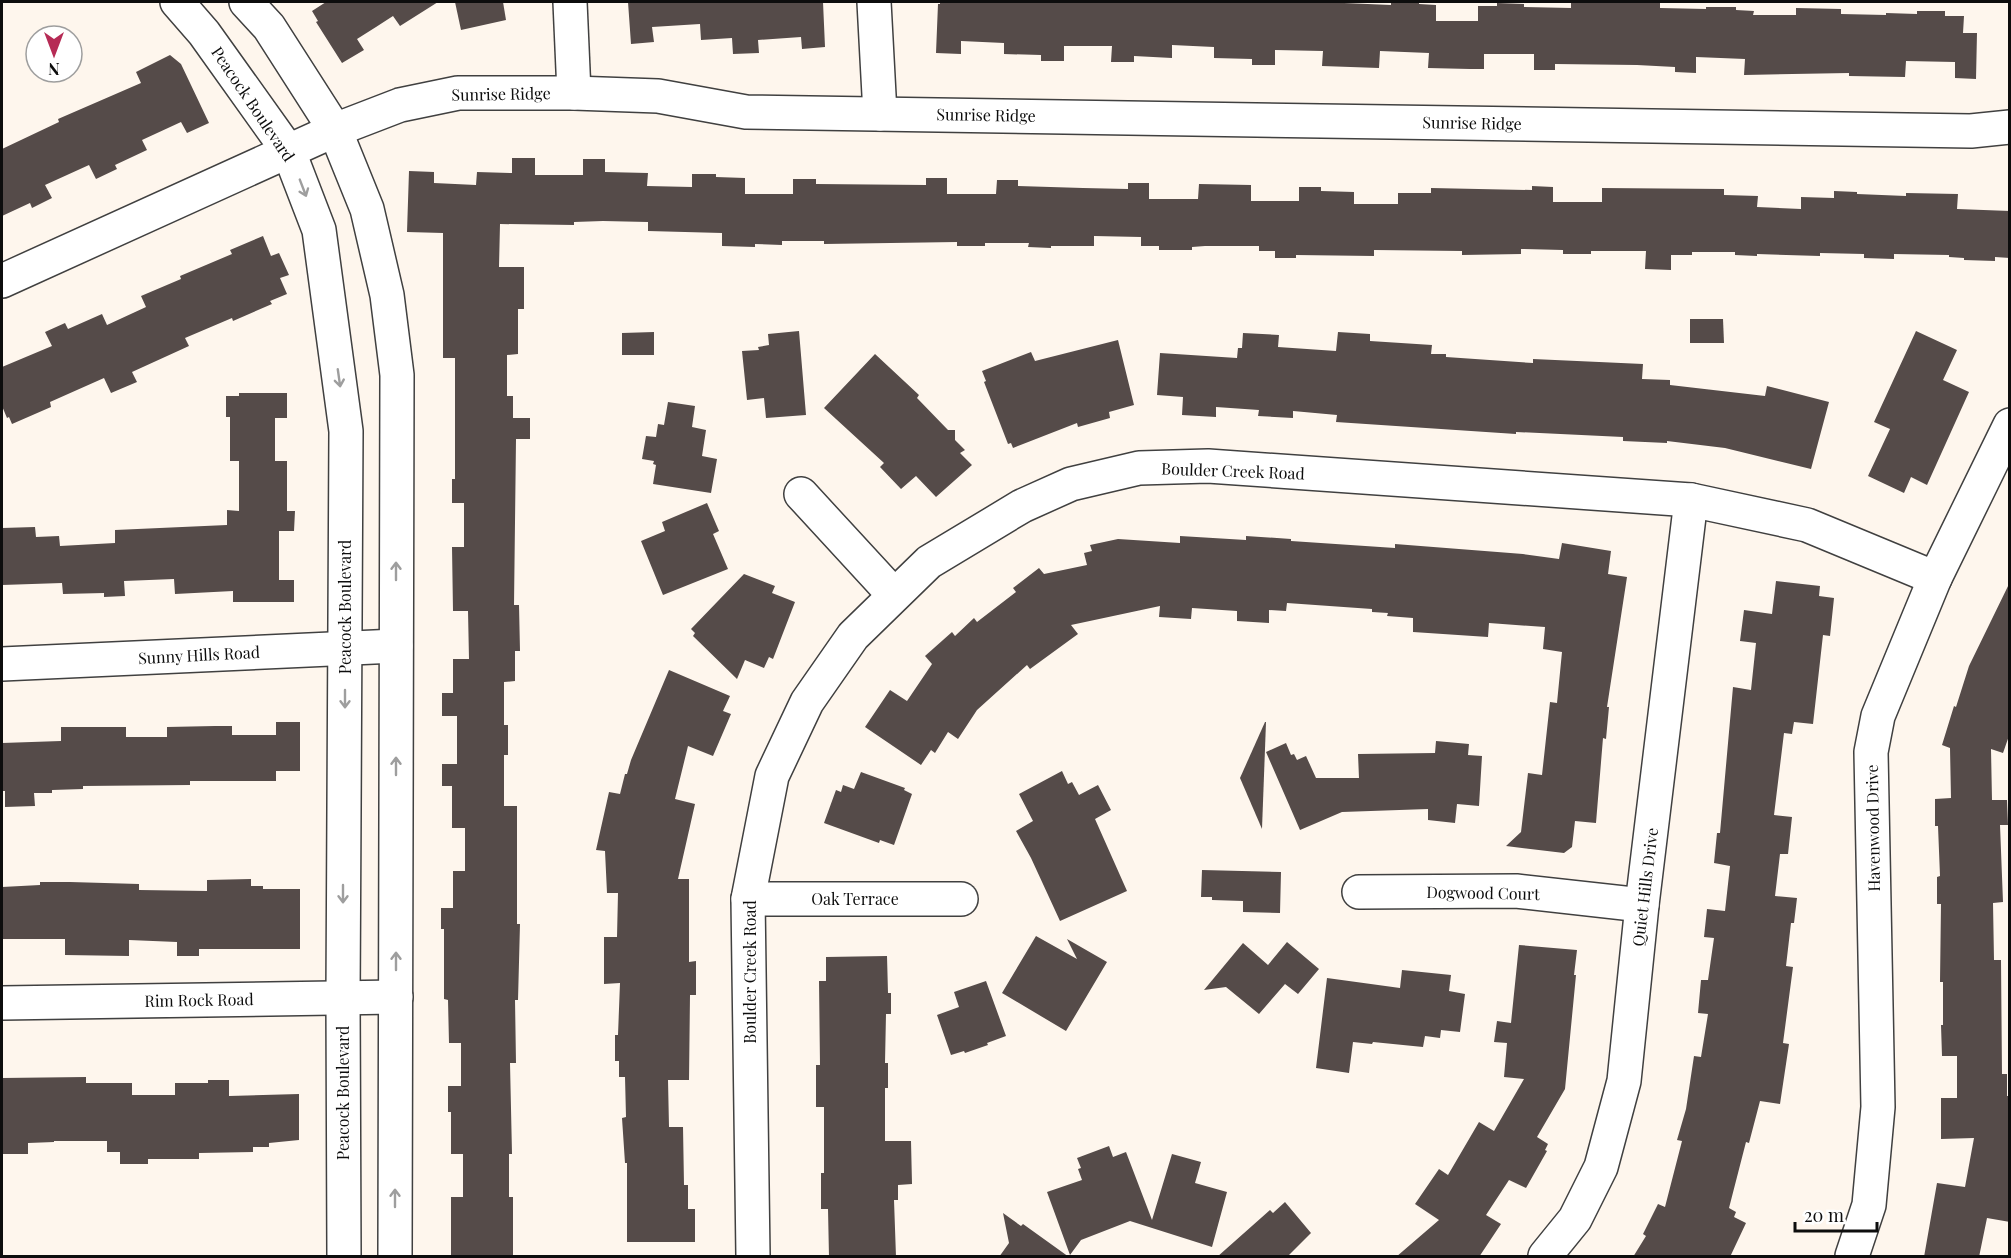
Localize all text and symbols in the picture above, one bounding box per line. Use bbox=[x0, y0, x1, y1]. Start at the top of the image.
north arrow bbox=[24, 24, 84, 84]
street label: Peacock Boulevard bbox=[207, 42, 300, 165]
text: N bbox=[48, 59, 60, 80]
street label: Sunrise Ridge bbox=[451, 82, 551, 105]
street label: Sunrise Ridge bbox=[936, 103, 1036, 126]
street label: Sunrise Ridge bbox=[1422, 111, 1522, 134]
one-way arrow bbox=[298, 178, 309, 197]
one-way arrow bbox=[334, 368, 345, 388]
street label: Boulder Creek Road bbox=[1161, 458, 1305, 483]
street label: Peacock Boulevard bbox=[334, 540, 355, 674]
one-way arrow bbox=[390, 562, 402, 582]
street label: Sunny Hills Road bbox=[137, 641, 260, 668]
one-way arrow bbox=[339, 689, 351, 709]
one-way arrow bbox=[390, 757, 402, 777]
street label: Havenwood Drive bbox=[1861, 764, 1884, 892]
street label: Quiet Hills Drive bbox=[1627, 826, 1662, 948]
street label: Dogwood Court bbox=[1426, 881, 1540, 904]
one-way arrow bbox=[338, 884, 349, 904]
street label: Oak Terrace bbox=[811, 888, 899, 909]
street label: Boulder Creek Road bbox=[739, 900, 760, 1044]
one-way arrow bbox=[390, 952, 402, 972]
street label: Rim Rock Road bbox=[144, 988, 254, 1011]
street label: Peacock Boulevard bbox=[332, 1026, 353, 1160]
one-way arrow bbox=[389, 1189, 401, 1209]
scale bar bbox=[1795, 1195, 1878, 1233]
text: 20 m bbox=[1804, 1203, 1844, 1227]

